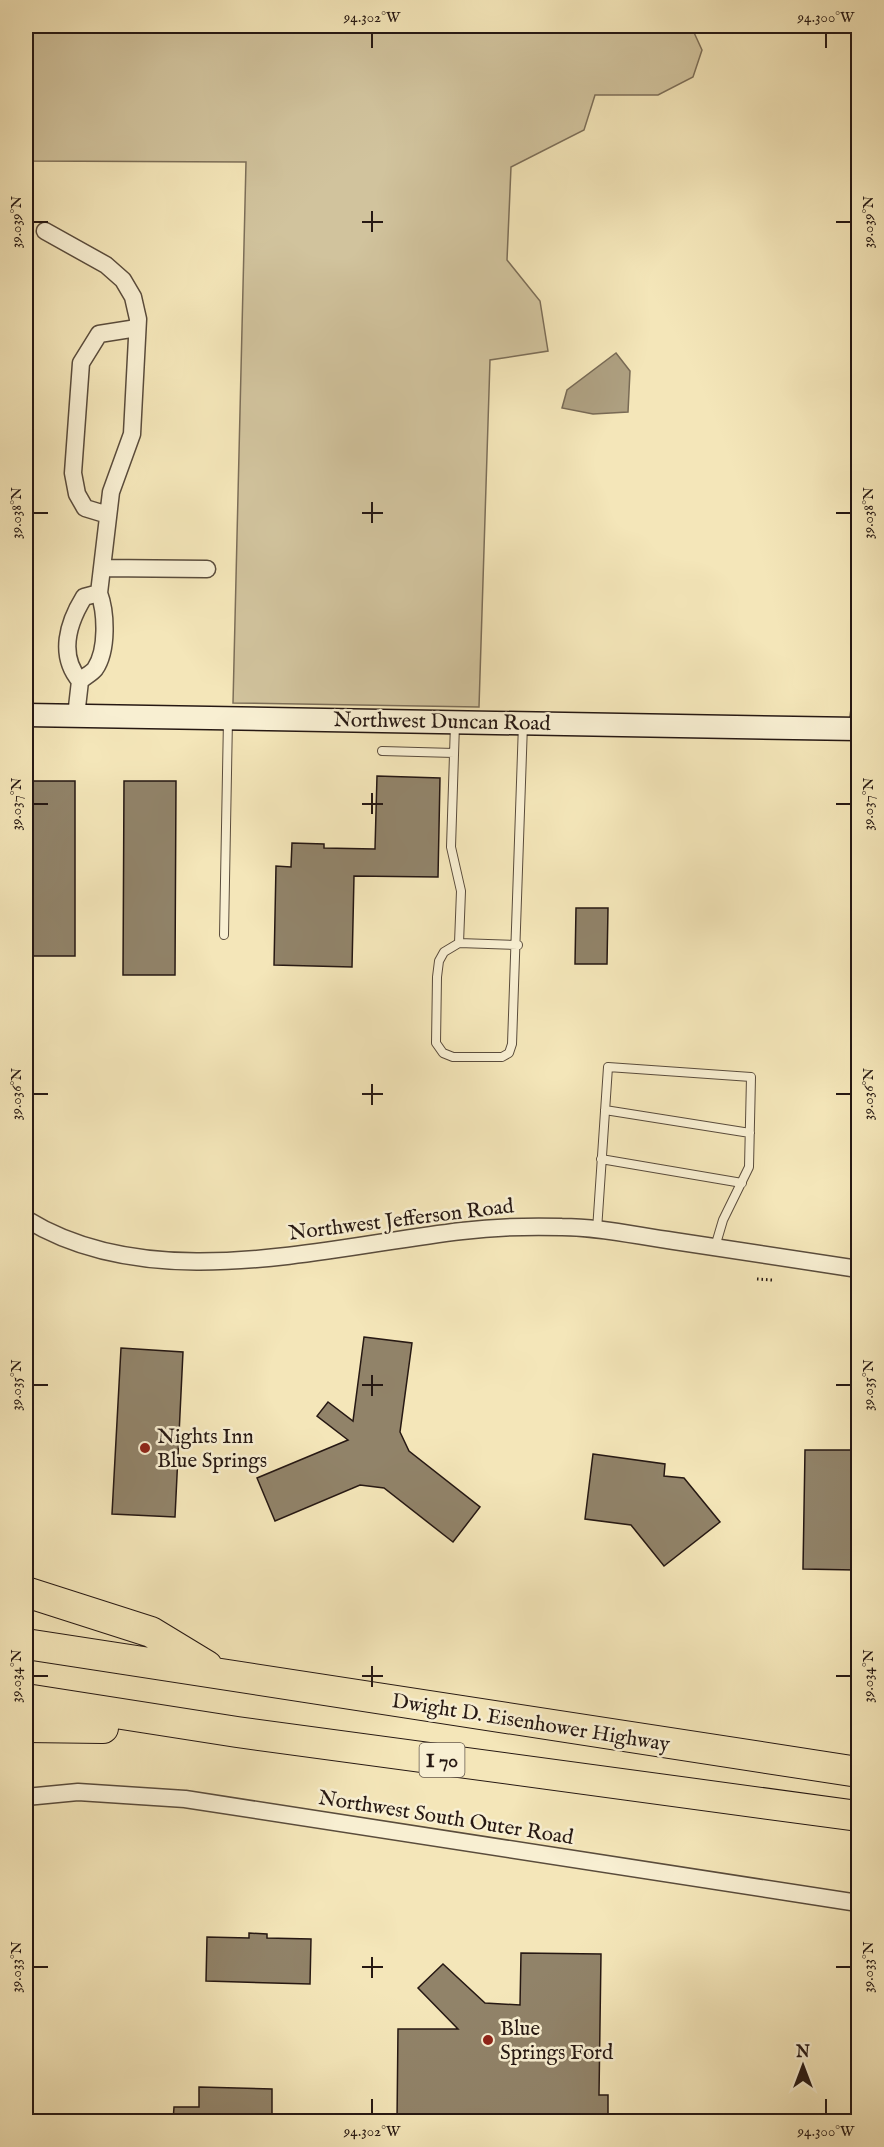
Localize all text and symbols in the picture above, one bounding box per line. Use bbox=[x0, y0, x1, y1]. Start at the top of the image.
text: 94.302°W bbox=[343, 8, 401, 27]
text: 94.300°W bbox=[797, 8, 855, 27]
text: 39.039°N bbox=[7, 196, 26, 248]
text: 39.039°N bbox=[859, 196, 878, 248]
text: 39.038°N bbox=[7, 487, 26, 539]
text: 39.038°N bbox=[859, 487, 878, 539]
street label: Northwest Duncan Road bbox=[333, 707, 552, 738]
text: 39.037°N bbox=[7, 777, 26, 831]
text: 39.037°N bbox=[859, 777, 878, 831]
text: 39.036°N bbox=[7, 1068, 26, 1120]
text: 39.036°N bbox=[859, 1068, 878, 1120]
street label: Northwest Jefferson Road bbox=[287, 1193, 516, 1248]
text: 39.035°N bbox=[7, 1359, 26, 1411]
text: 39.035°N bbox=[859, 1359, 878, 1411]
place label: Nights Inn Blue Springs bbox=[157, 1424, 267, 1475]
marker: Nights Inn Blue Springs bbox=[138, 1441, 152, 1455]
text: 39.034°N bbox=[7, 1649, 26, 1703]
text: 39.034°N bbox=[859, 1649, 878, 1703]
street label: Dwight D. Eisenhower Highway bbox=[390, 1688, 672, 1759]
road number: I 70 bbox=[420, 1743, 464, 1777]
street label: Northwest South Outer Road bbox=[316, 1785, 576, 1852]
text: 39.033°N bbox=[7, 1941, 26, 1993]
text: 39.033°N bbox=[859, 1941, 878, 1993]
place label: Blue Springs Ford bbox=[500, 2016, 614, 2067]
marker: Blue Springs Ford bbox=[481, 2033, 495, 2047]
north arrow bbox=[773, 2036, 833, 2096]
text: N bbox=[795, 2043, 810, 2063]
text: 94.302°W bbox=[343, 2122, 401, 2141]
text: 94.300°W bbox=[797, 2122, 855, 2141]

